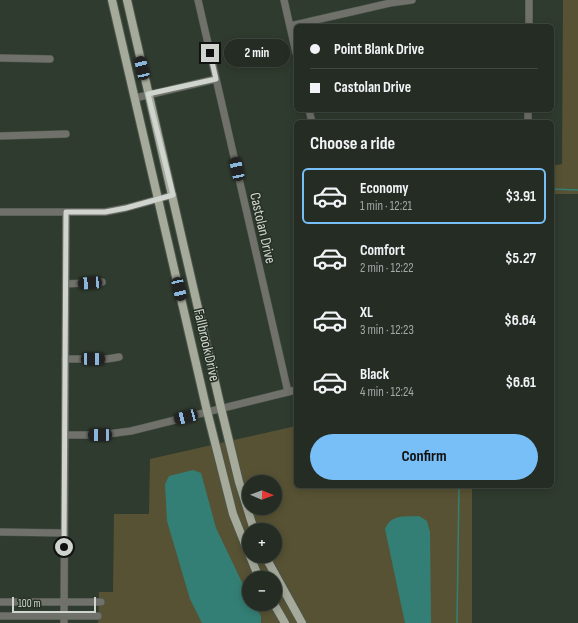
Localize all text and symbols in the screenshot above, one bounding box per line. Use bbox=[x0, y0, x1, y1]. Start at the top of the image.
callout: 2 min bbox=[224, 39, 290, 67]
text: Point Blank Drive bbox=[334, 40, 424, 59]
route end bbox=[201, 44, 219, 62]
text: 2 min bbox=[245, 45, 269, 61]
car bbox=[133, 55, 151, 81]
text: Castolan Drive bbox=[334, 78, 411, 97]
text: Choose a ride bbox=[310, 133, 395, 154]
car bbox=[229, 156, 245, 182]
icon: car bbox=[312, 178, 348, 214]
text: Economy bbox=[360, 179, 409, 198]
text: $3.91 bbox=[505, 187, 536, 206]
street label: Castolan Drive bbox=[245, 191, 280, 266]
text: 1 min · 12:21 bbox=[360, 198, 412, 214]
icon: car bbox=[312, 240, 348, 276]
text: Comfort bbox=[360, 241, 405, 260]
text: $5.27 bbox=[505, 249, 536, 268]
text: 2 min · 12:22 bbox=[360, 260, 414, 276]
car bbox=[78, 276, 102, 290]
car bbox=[170, 276, 188, 302]
icon: car bbox=[312, 302, 348, 338]
text: XL bbox=[360, 303, 373, 322]
street label: Fallbrook Drive bbox=[189, 307, 224, 383]
text: $6.64 bbox=[504, 311, 536, 330]
text: 3 min · 12:23 bbox=[360, 322, 414, 338]
car bbox=[81, 353, 105, 365]
icon: car bbox=[312, 364, 348, 400]
text: Black bbox=[360, 365, 389, 384]
text: $6.61 bbox=[505, 373, 536, 392]
text: 4 min · 12:24 bbox=[360, 384, 414, 400]
car bbox=[173, 408, 199, 426]
car bbox=[88, 429, 112, 441]
button: Confirm bbox=[310, 434, 538, 480]
north arrow bbox=[242, 475, 282, 515]
map controls bbox=[242, 475, 282, 611]
button: + bbox=[242, 523, 282, 563]
route start bbox=[55, 538, 73, 556]
button: − bbox=[242, 571, 282, 611]
scale bar bbox=[12, 595, 96, 614]
text: 100 m bbox=[18, 597, 40, 610]

